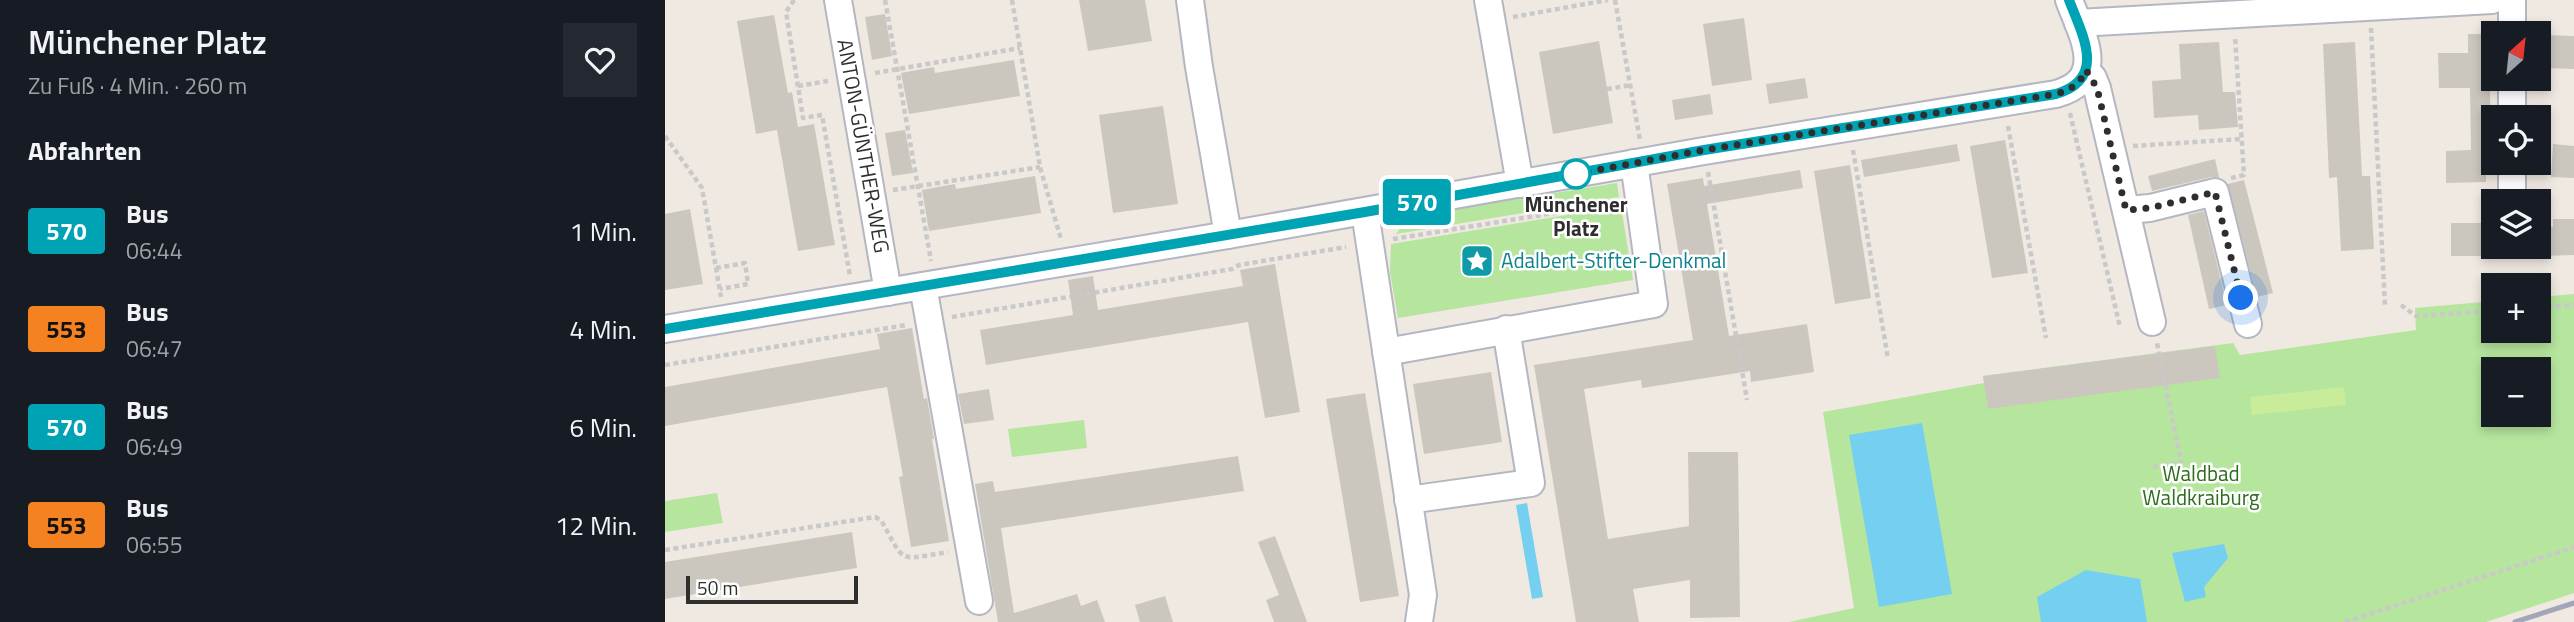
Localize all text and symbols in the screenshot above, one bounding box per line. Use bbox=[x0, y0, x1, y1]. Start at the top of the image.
text: Münchener Platz bbox=[28, 17, 267, 67]
north arrow bbox=[2481, 21, 2551, 91]
map controls bbox=[2481, 21, 2551, 427]
button: heart bbox=[563, 23, 637, 97]
street label: ANTON-GÜNTHER-WEG bbox=[829, 36, 899, 255]
text: Zu Fuß · 4 Min. · 260 m bbox=[28, 68, 247, 103]
button: locate bbox=[2481, 105, 2551, 175]
text: Abfahrten bbox=[28, 131, 142, 170]
marker: Münchener Platz bbox=[1561, 159, 1591, 189]
line badge: 570 bbox=[1377, 179, 1457, 225]
text: 570 bbox=[1397, 184, 1437, 220]
place label: Münchener Platz bbox=[1524, 188, 1628, 244]
button: layers bbox=[2481, 189, 2551, 259]
text: Bus bbox=[126, 194, 168, 233]
text: 1 Min. bbox=[570, 212, 637, 251]
text: 570 bbox=[46, 213, 87, 249]
text: 06:44 bbox=[126, 233, 183, 268]
place icon: Adalbert-Stifter-Denkmal bbox=[1458, 242, 1496, 280]
place label: Adalbert-Stifter-Denkmal bbox=[1501, 244, 1726, 276]
button: + bbox=[2481, 273, 2551, 343]
your location bbox=[2223, 280, 2258, 315]
text: Bus bbox=[126, 292, 168, 331]
text: 4 Min. bbox=[570, 310, 637, 349]
text: 553 bbox=[46, 311, 87, 347]
text: 06:47 bbox=[126, 331, 183, 366]
button: − bbox=[2481, 357, 2551, 427]
text: Bus bbox=[126, 390, 168, 429]
text: 6 Min. bbox=[570, 408, 637, 447]
text: 570 bbox=[46, 409, 87, 445]
text: 06:49 bbox=[126, 429, 183, 464]
park label: Waldbad Waldkraiburg bbox=[2142, 457, 2260, 513]
text: Bus bbox=[126, 488, 168, 527]
text: 12 Min. bbox=[555, 506, 637, 545]
text: 553 bbox=[46, 507, 87, 543]
text: 06:55 bbox=[126, 527, 183, 562]
scale bar bbox=[686, 573, 857, 605]
text: 50 m bbox=[697, 573, 738, 602]

